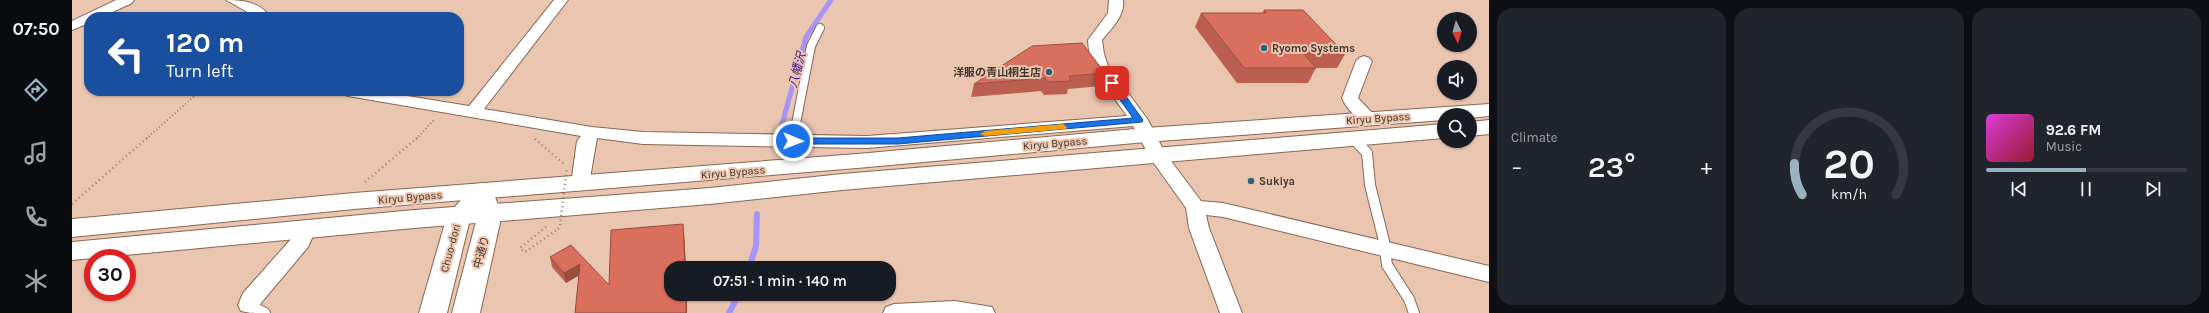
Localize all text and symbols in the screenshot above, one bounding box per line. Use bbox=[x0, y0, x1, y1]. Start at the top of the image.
north arrow bbox=[1437, 12, 1477, 52]
map controls bbox=[1437, 12, 1477, 148]
text: 07:50 bbox=[12, 18, 60, 40]
text: 120 m bbox=[166, 26, 244, 59]
icon: left bbox=[100, 28, 152, 80]
place label: Ryomo Systems bbox=[1272, 42, 1355, 55]
marker: Ryomo Systems bbox=[1259, 43, 1269, 53]
water label: 八幡沢 bbox=[786, 49, 809, 89]
text: Turn left bbox=[166, 60, 234, 82]
button: sound bbox=[1437, 60, 1477, 100]
place label: 洋服の青山桐生店 bbox=[953, 66, 1041, 79]
pin bbox=[1095, 66, 1129, 100]
marker: 洋服の青山桐生店 bbox=[1044, 67, 1054, 77]
icon: arrive bbox=[1101, 72, 1123, 94]
icon: directions bbox=[22, 76, 50, 104]
button: search bbox=[1437, 108, 1477, 148]
street label: Kiryu Bypass bbox=[1345, 110, 1411, 127]
position arrow bbox=[772, 120, 814, 162]
text: 92.6 FM bbox=[2046, 121, 2101, 139]
text: Climate bbox=[1511, 130, 1557, 145]
street label: Kiryu Bypass bbox=[1022, 134, 1088, 153]
icon: music bbox=[22, 139, 50, 167]
text: 20 bbox=[1823, 139, 1875, 187]
text: Music bbox=[2046, 139, 2082, 154]
text: 23° bbox=[1588, 149, 1635, 185]
text: − bbox=[1511, 154, 1523, 180]
text: + bbox=[1701, 154, 1712, 180]
street label: Kiryu Bypass bbox=[700, 163, 766, 182]
place label: Sukiya bbox=[1259, 175, 1295, 188]
marker: Sukiya bbox=[1246, 176, 1256, 186]
icon: previous bbox=[2008, 178, 2030, 200]
icon: pause bbox=[2075, 178, 2097, 200]
icon: next bbox=[2142, 178, 2164, 200]
text: km/h bbox=[1831, 185, 1867, 202]
street label: Kiryu Bypass bbox=[377, 188, 443, 207]
icon: phone bbox=[22, 203, 50, 231]
street label: Chuo-dori bbox=[438, 222, 463, 274]
street label: 中通り bbox=[471, 235, 492, 270]
speed limit sign: 30 bbox=[84, 249, 136, 301]
icon: climate bbox=[22, 267, 50, 295]
text: 07:51 · 1 min · 140 m bbox=[713, 272, 847, 290]

